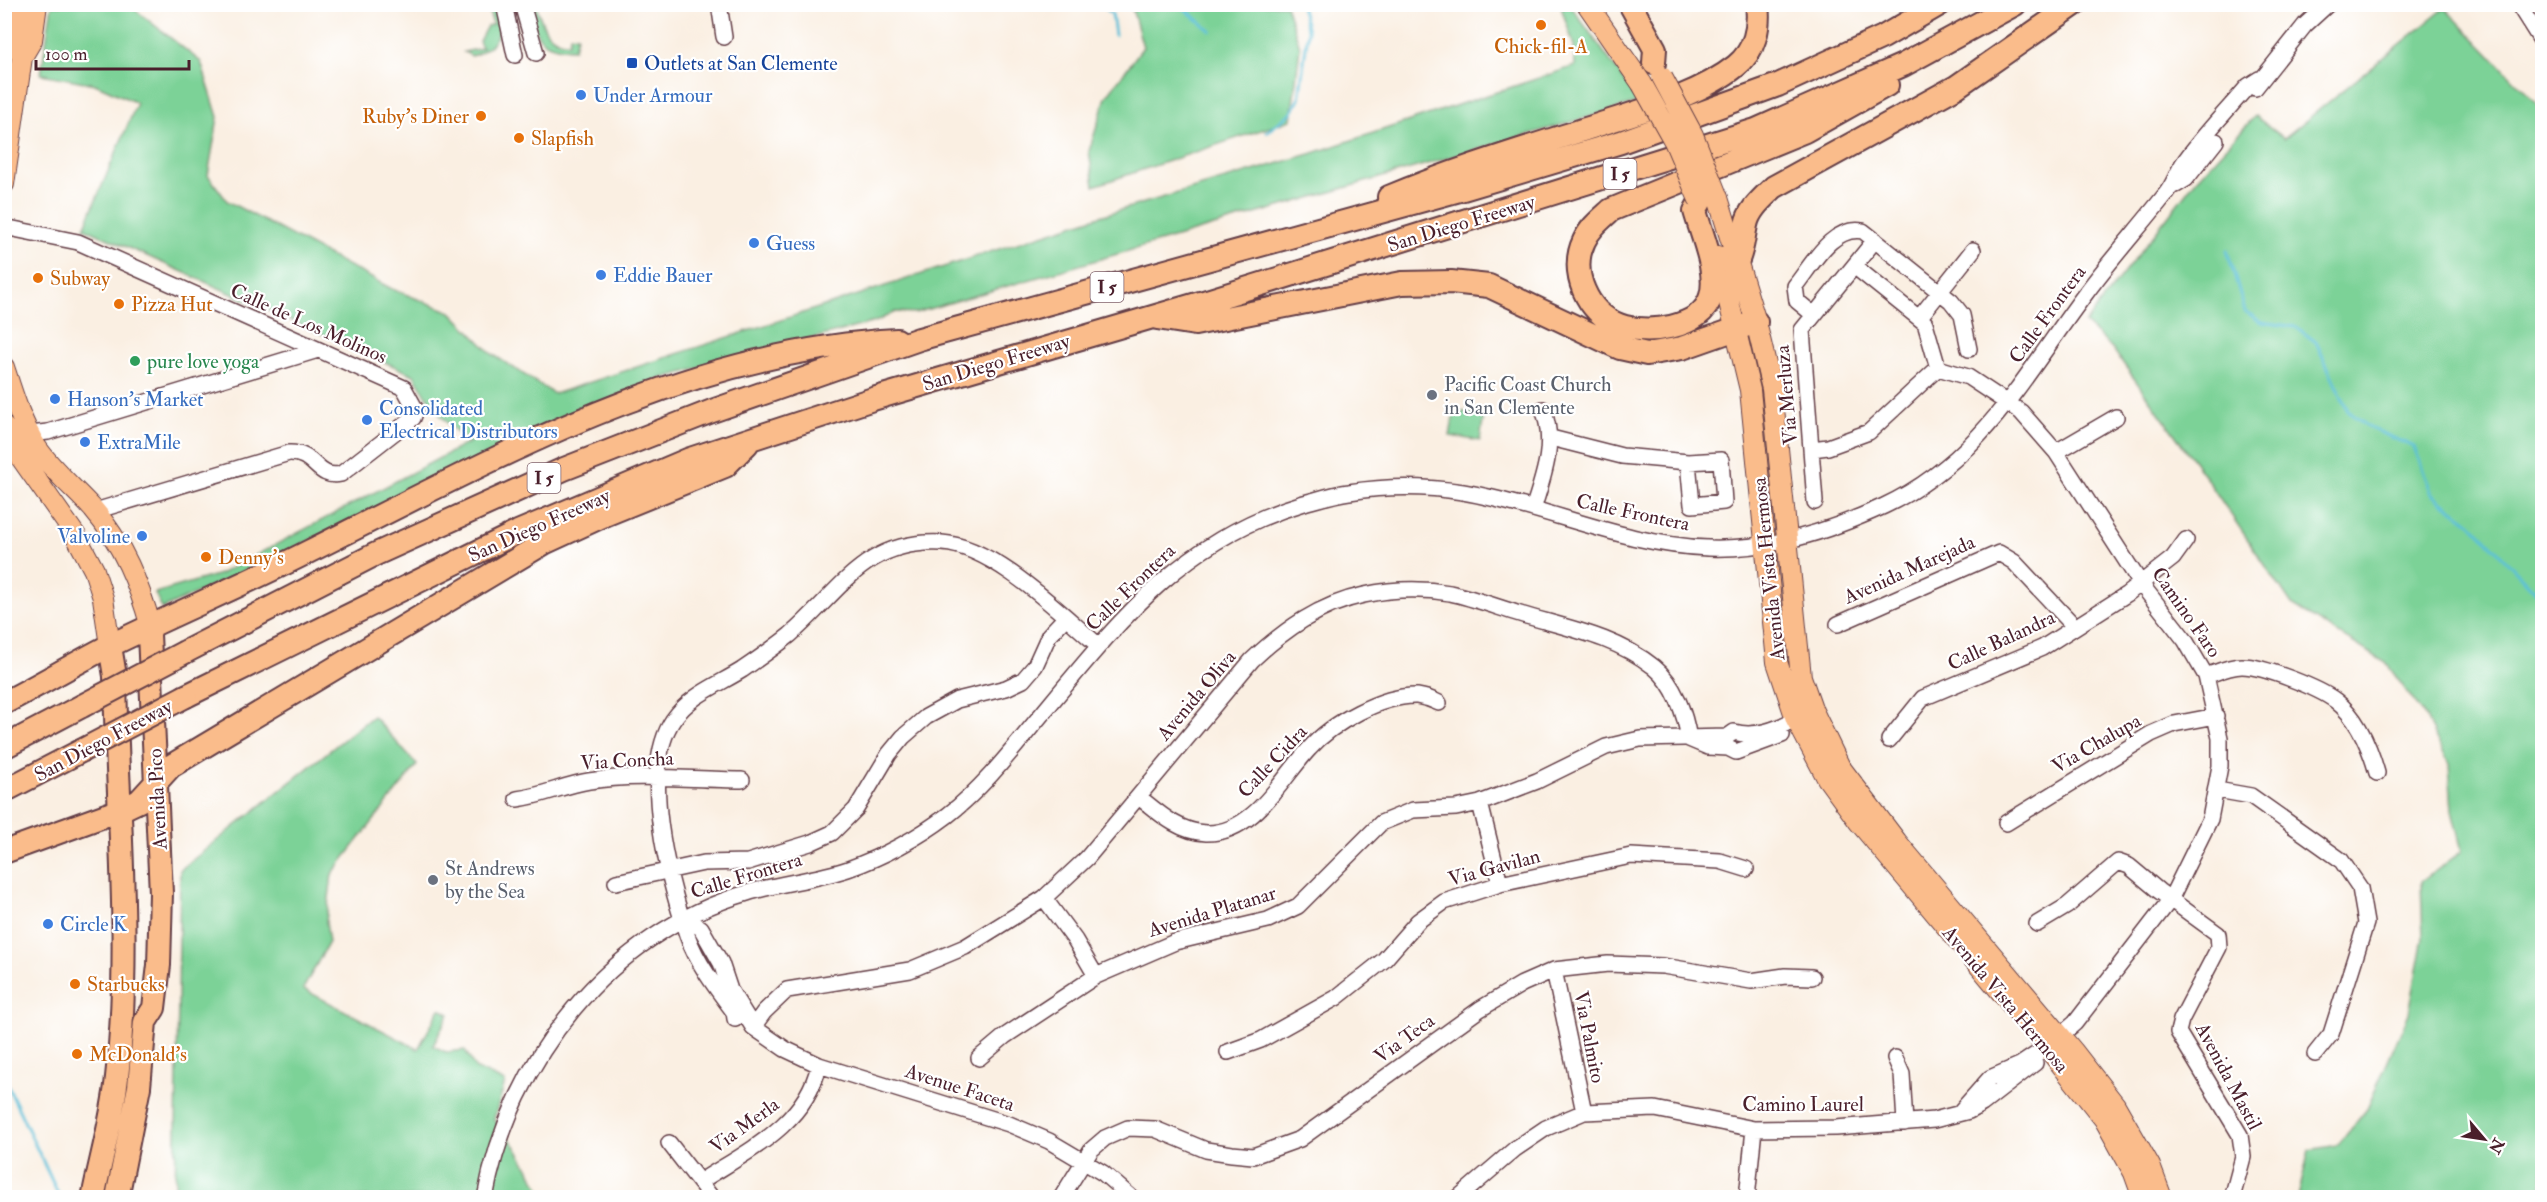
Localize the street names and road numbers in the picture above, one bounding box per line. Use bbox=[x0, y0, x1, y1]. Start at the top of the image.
road number: I 5 bbox=[1604, 159, 1636, 189]
street label: San Diego Freeway bbox=[1384, 189, 1539, 258]
street label: Calle Frontera bbox=[2003, 260, 2092, 368]
road number: I 5 bbox=[1090, 272, 1124, 302]
street label: Calle de Los Molinos bbox=[227, 278, 391, 369]
street label: San Diego Freeway bbox=[919, 328, 1074, 397]
street label: Via Merluza bbox=[1770, 343, 1803, 446]
road number: I 5 bbox=[528, 463, 560, 493]
street label: Avenida Vista Hermosa bbox=[1746, 475, 1791, 663]
street label: San Diego Freeway bbox=[464, 482, 615, 568]
street label: Calle Frontera bbox=[1574, 488, 1693, 537]
street label: Avenida Marejada bbox=[1839, 529, 1979, 610]
street label: Calle Frontera bbox=[1080, 538, 1181, 636]
street label: Camino Faro bbox=[2146, 562, 2227, 662]
street label: Calle Balandra bbox=[1943, 604, 2060, 676]
street label: Avenida Oliva bbox=[1151, 645, 1242, 746]
street label: San Diego Freeway bbox=[30, 693, 178, 787]
street label: Via Chalupa bbox=[2047, 707, 2147, 780]
street label: Calle Cidra bbox=[1232, 719, 1313, 803]
street label: Via Concha bbox=[580, 746, 675, 775]
street label: Avenida Pico bbox=[142, 748, 173, 851]
street label: Via Gavilan bbox=[1445, 843, 1543, 892]
street label: Calle Frontera bbox=[687, 846, 806, 904]
street label: Avenida Platanar bbox=[1144, 880, 1280, 943]
street label: Avenida Vista Hermosa bbox=[1936, 920, 2075, 1078]
street label: Via Palmito bbox=[1568, 989, 1611, 1085]
street label: Via Teca bbox=[1369, 1008, 1440, 1069]
street label: Avenida Mastil bbox=[2189, 1017, 2267, 1134]
street label: Avenue Faceta bbox=[901, 1058, 1018, 1117]
street label: Via Merla bbox=[705, 1091, 785, 1159]
street label: Camino Laurel bbox=[1742, 1092, 1864, 1117]

